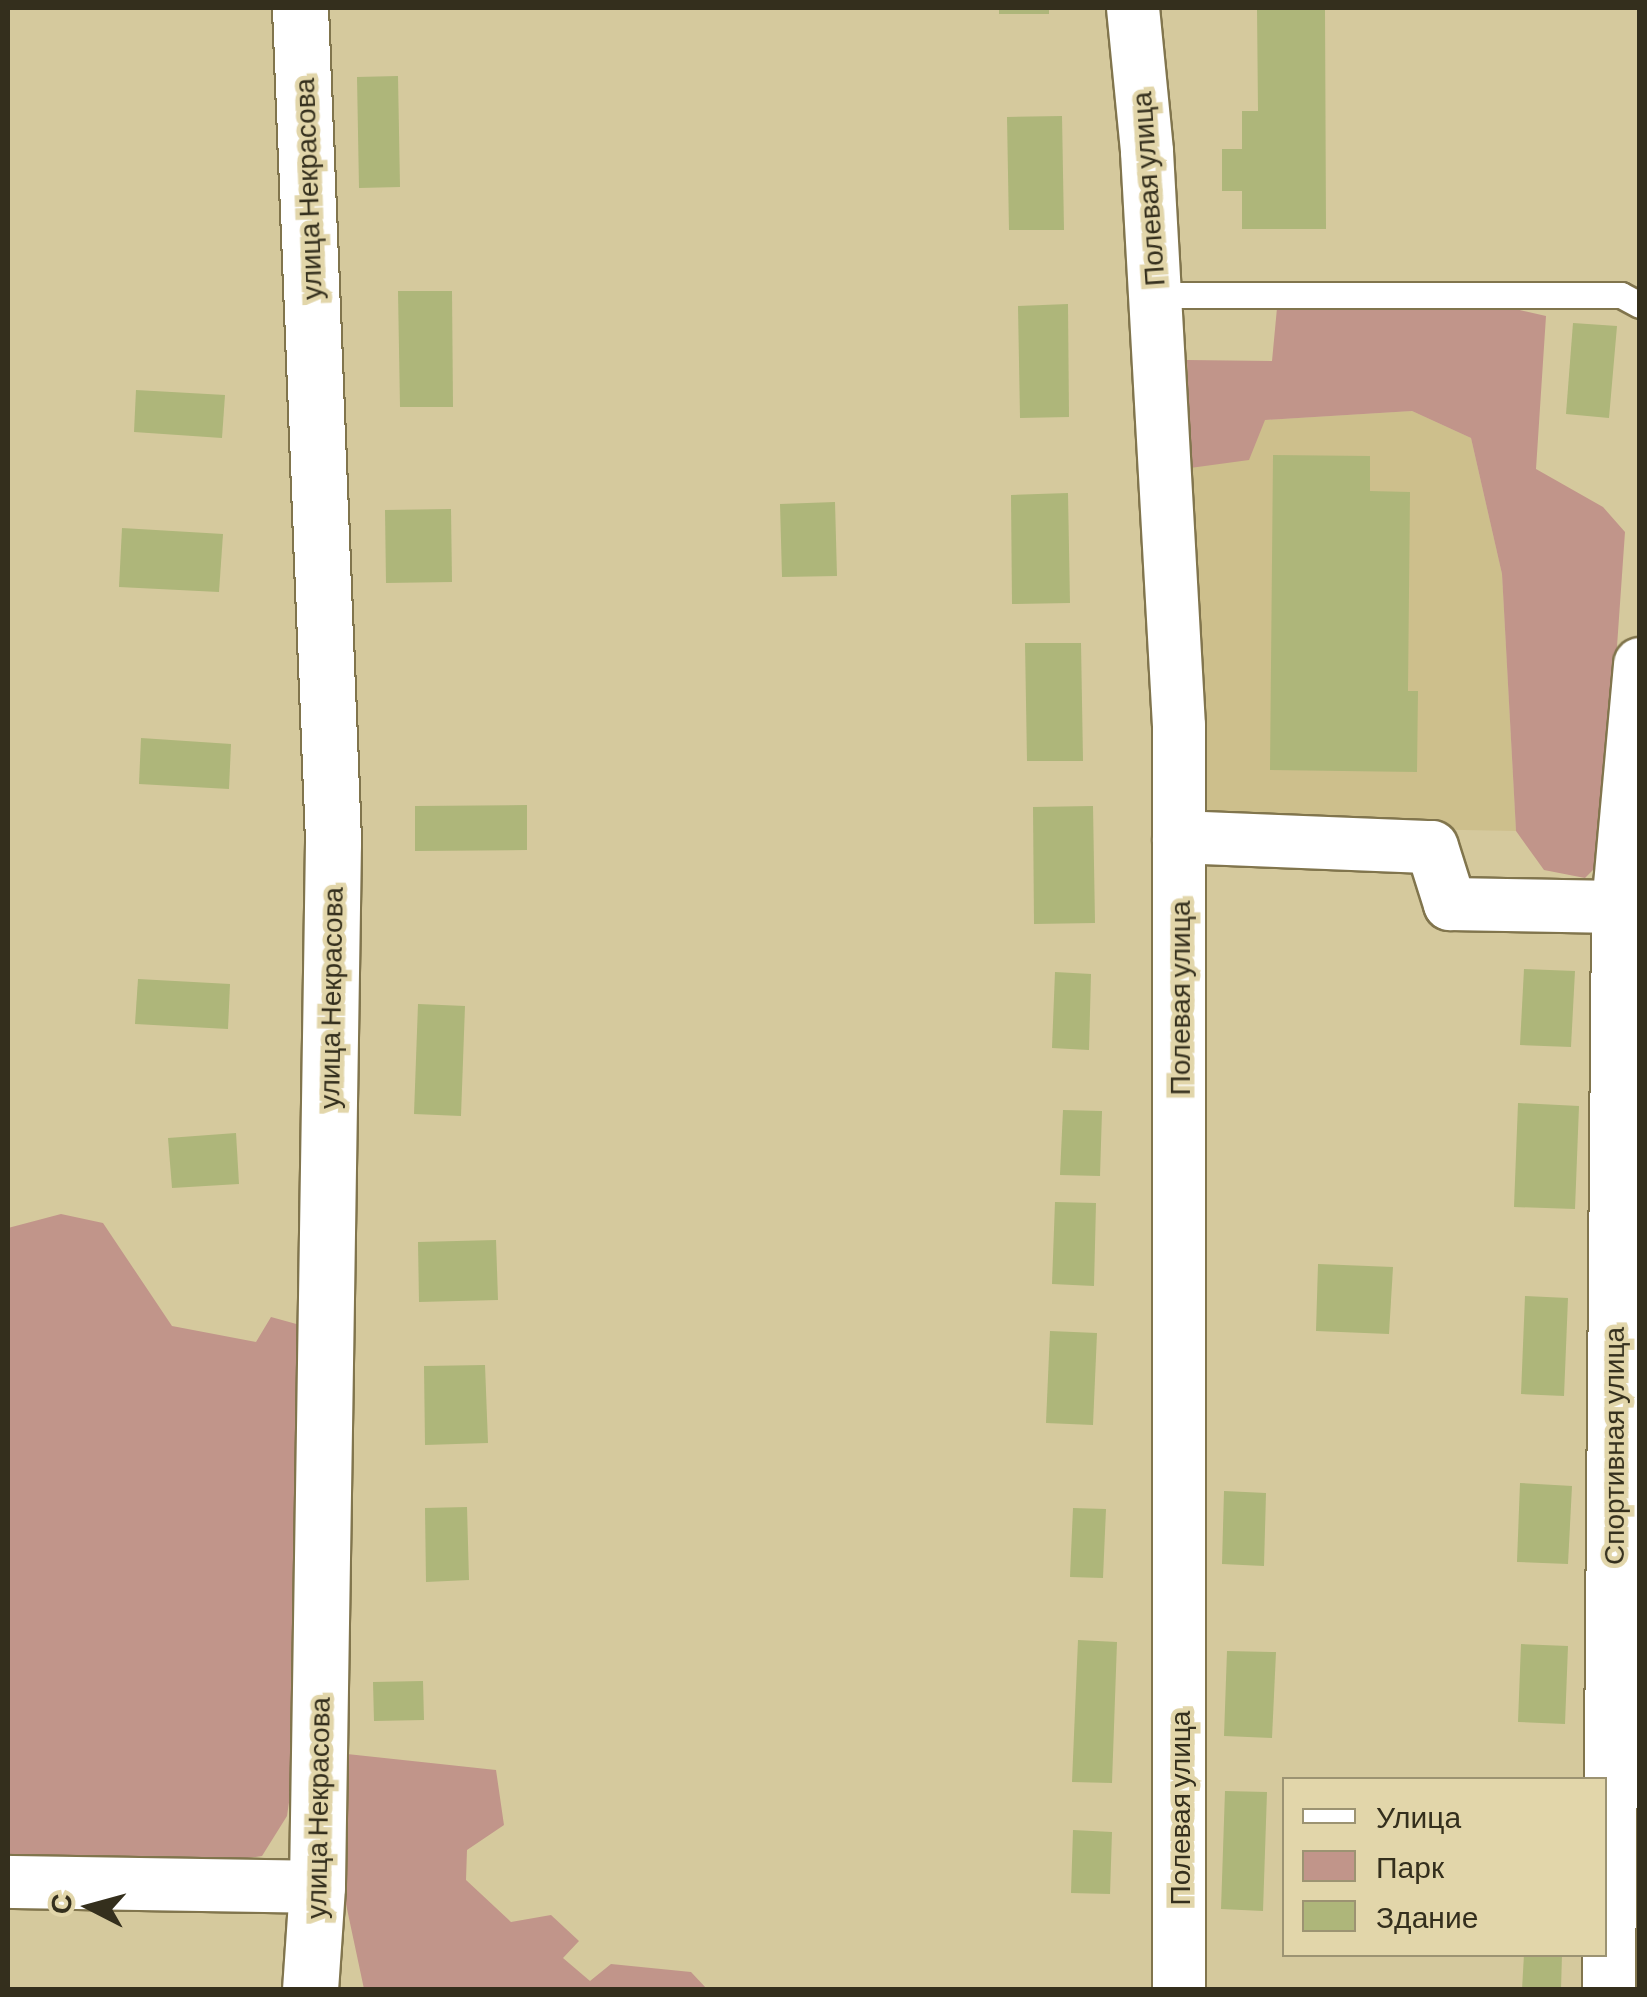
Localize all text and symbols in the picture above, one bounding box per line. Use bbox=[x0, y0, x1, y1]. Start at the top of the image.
street label: улица Некрасова bbox=[286, 78, 328, 300]
street label: Полевая улица bbox=[1123, 91, 1171, 287]
street label: улица Некрасова bbox=[311, 887, 349, 1109]
street label: Полевая улица bbox=[1162, 901, 1196, 1095]
street label: Спортивная улица bbox=[1596, 1327, 1630, 1565]
street label: улица Некрасова bbox=[298, 1697, 336, 1919]
street label: Полевая улица bbox=[1162, 1711, 1196, 1905]
legend bbox=[1282, 1777, 1607, 1957]
text: Улица bbox=[1376, 1798, 1461, 1834]
text: Парк bbox=[1376, 1848, 1444, 1884]
north arrow bbox=[40, 1857, 140, 1957]
text: С bbox=[42, 1892, 78, 1916]
text: Здание bbox=[1376, 1898, 1478, 1934]

